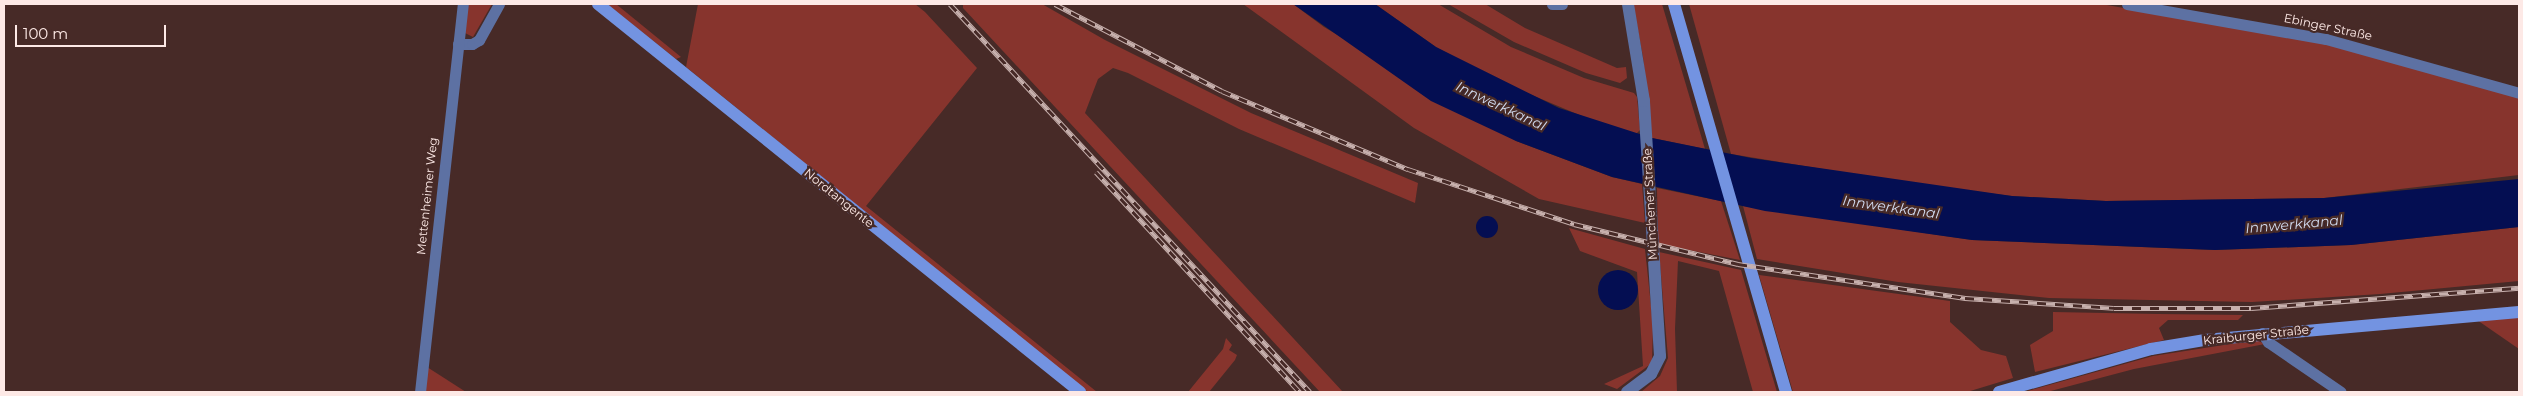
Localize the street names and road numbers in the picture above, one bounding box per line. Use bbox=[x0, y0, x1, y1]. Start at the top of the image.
street label: Ebinger Straße bbox=[2283, 11, 2373, 43]
street label: Mettenheimer Weg bbox=[414, 137, 440, 255]
street label: Münchener Straße bbox=[1640, 148, 1660, 260]
street label: Nordtangente bbox=[801, 166, 877, 230]
street label: Kraiburger Straße bbox=[2202, 322, 2310, 348]

